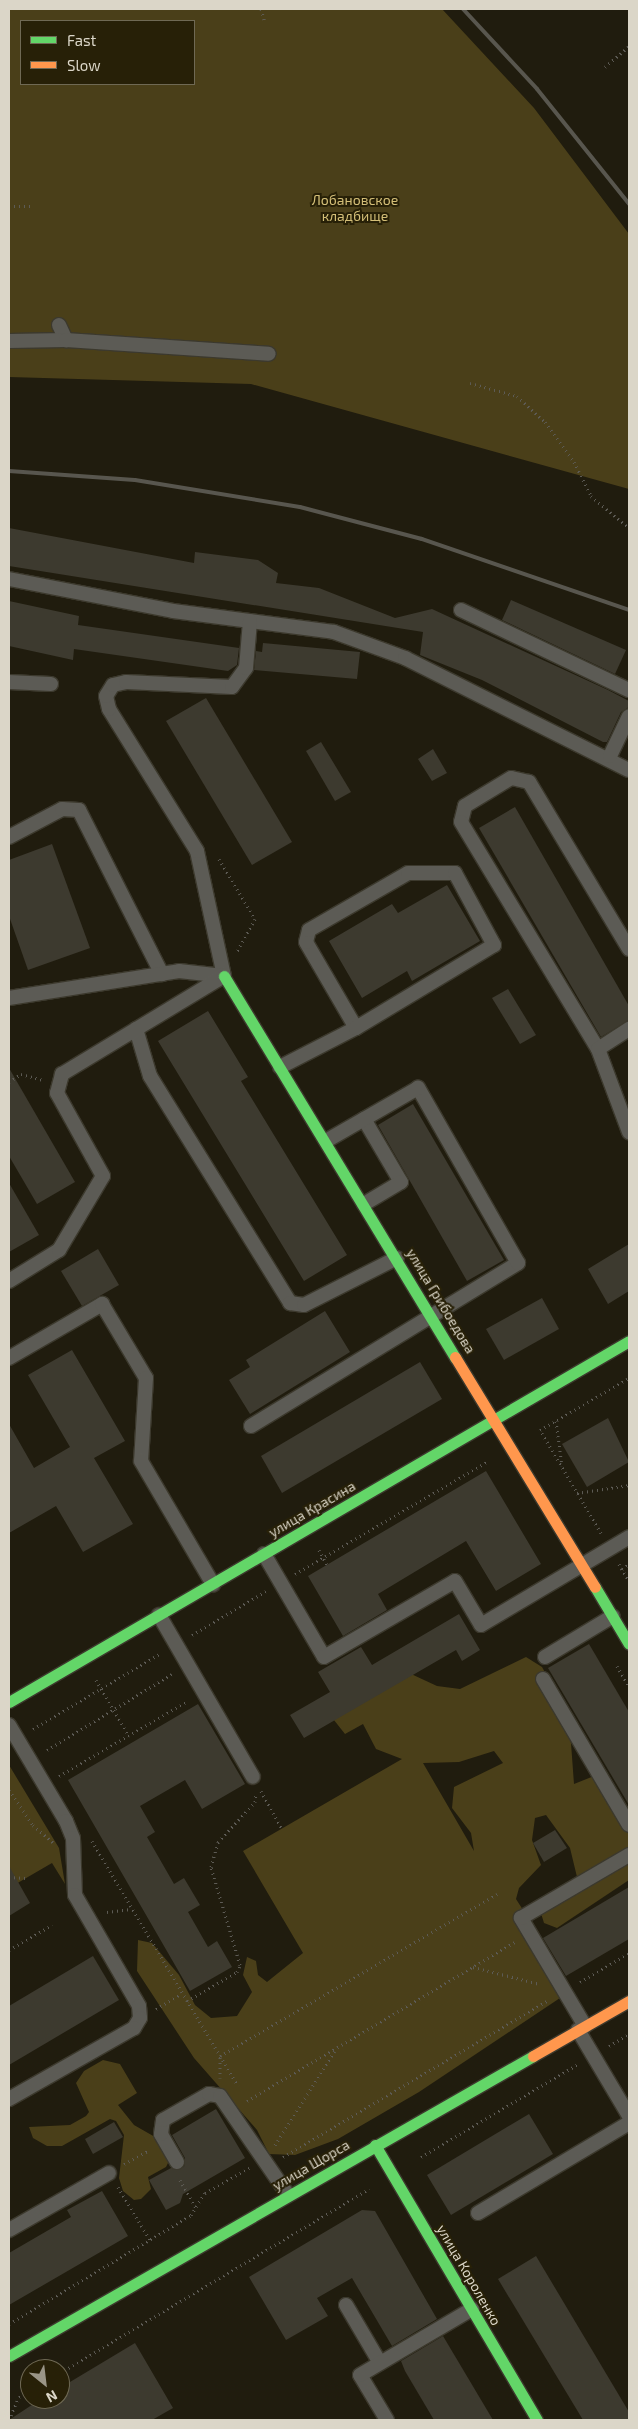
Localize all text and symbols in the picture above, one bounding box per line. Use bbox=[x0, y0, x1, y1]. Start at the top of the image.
legend bbox=[20, 20, 195, 85]
text: Fast bbox=[67, 31, 96, 49]
text: Slow bbox=[67, 56, 101, 74]
park label: Лобановское кладбище bbox=[312, 192, 398, 224]
street label: улица Грибоедова bbox=[403, 1245, 479, 1357]
street label: улица Красина bbox=[266, 1477, 358, 1541]
street label: улица Щорса bbox=[269, 2136, 353, 2194]
street label: улица Короленко bbox=[433, 2222, 505, 2328]
north arrow bbox=[20, 2359, 70, 2409]
text: N bbox=[43, 2387, 61, 2407]

